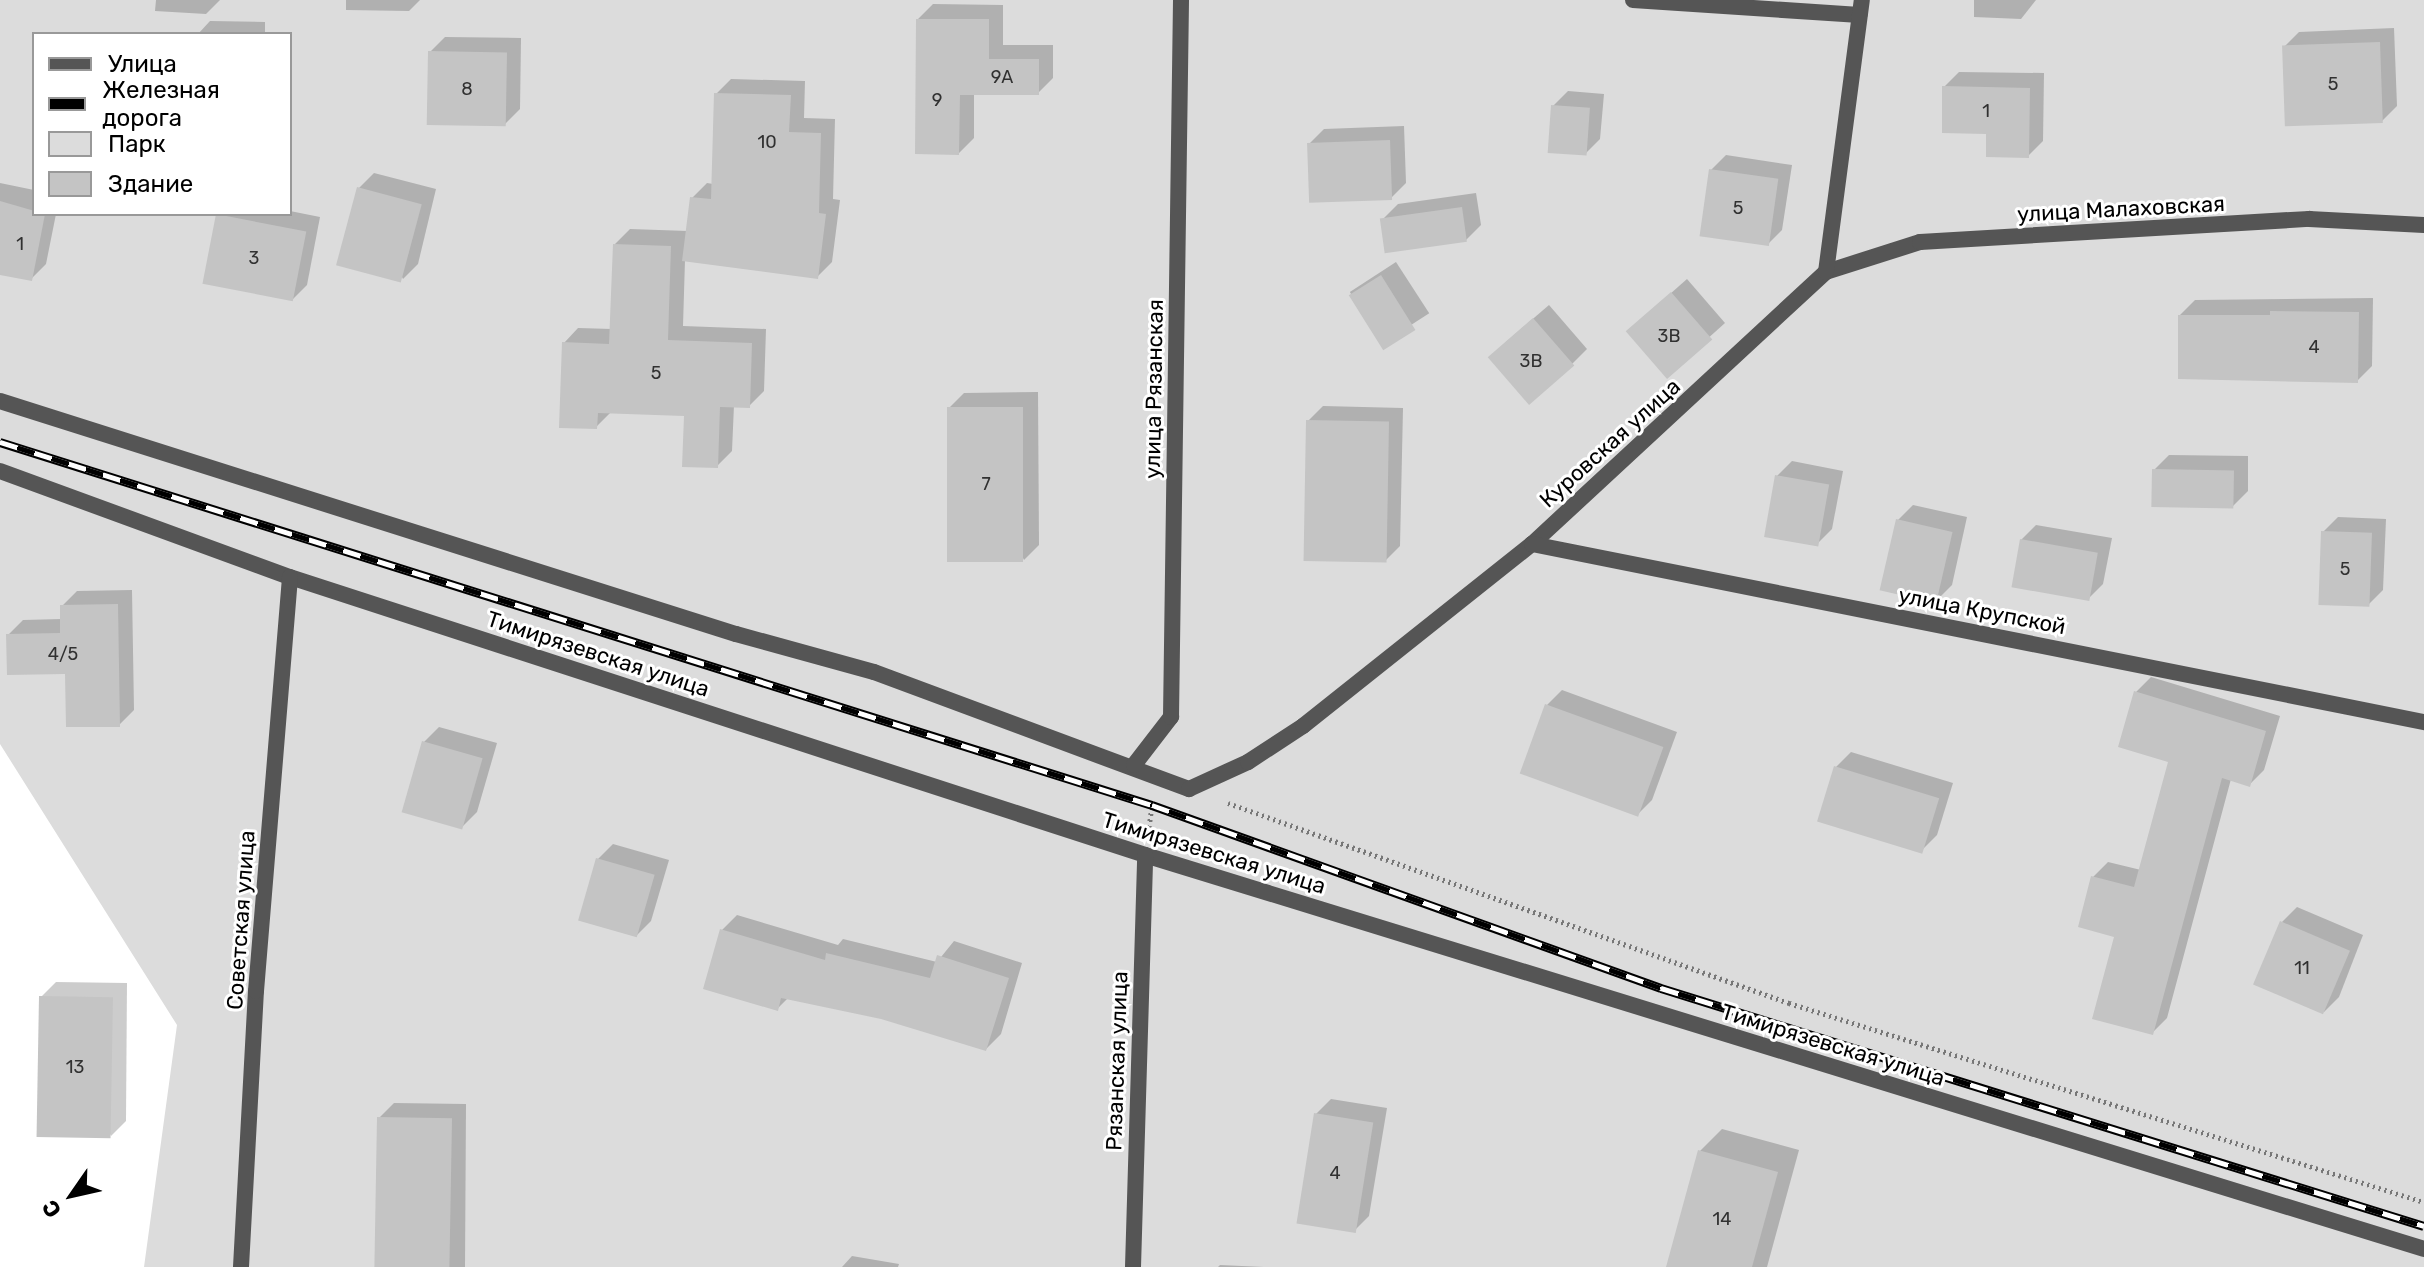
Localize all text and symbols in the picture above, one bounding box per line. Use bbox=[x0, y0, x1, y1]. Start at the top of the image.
legend bbox=[32, 32, 292, 216]
text: Улица bbox=[108, 50, 177, 78]
house number: 9А bbox=[991, 66, 1013, 88]
house number: 5 bbox=[2328, 73, 2338, 95]
text: Железная дорога bbox=[102, 76, 220, 132]
house number: 8 bbox=[461, 78, 473, 100]
house number: 9 bbox=[932, 89, 942, 111]
house number: 1 bbox=[1982, 100, 1990, 122]
text: Парк bbox=[108, 130, 166, 158]
house number: 10 bbox=[757, 131, 777, 153]
text: Здание bbox=[108, 170, 193, 198]
street label: улица Малаховская bbox=[2016, 190, 2226, 228]
house number: 5 bbox=[1733, 197, 1743, 219]
house number: 1 bbox=[16, 233, 24, 255]
house number: 3 bbox=[249, 247, 259, 269]
street label: улица Рязанская bbox=[1139, 299, 1169, 479]
house number: 3В bbox=[1658, 325, 1680, 347]
house number: 4 bbox=[2308, 336, 2320, 358]
house number: 3В bbox=[1520, 350, 1542, 372]
house number: 5 bbox=[651, 362, 661, 384]
street label: Куровская улица bbox=[1534, 373, 1686, 513]
house number: 7 bbox=[981, 473, 991, 495]
house number: 5 bbox=[2340, 558, 2350, 580]
street label: улица Крупской bbox=[1896, 582, 2068, 640]
street label: Тимирязевская улица bbox=[483, 606, 713, 702]
house number: 4/5 bbox=[48, 643, 78, 665]
street label: Тимирязевская улица bbox=[1099, 806, 1329, 900]
street label: Советская улица bbox=[222, 829, 260, 1011]
house number: 11 bbox=[2294, 957, 2310, 979]
street label: Рязанская улица bbox=[1101, 971, 1133, 1151]
street label: Тимирязевская улица bbox=[1718, 998, 1948, 1092]
house number: 13 bbox=[66, 1056, 84, 1078]
north arrow bbox=[32, 1155, 112, 1235]
house number: 4 bbox=[1329, 1162, 1341, 1184]
text: С bbox=[36, 1195, 67, 1223]
house number: 14 bbox=[1713, 1208, 1731, 1230]

